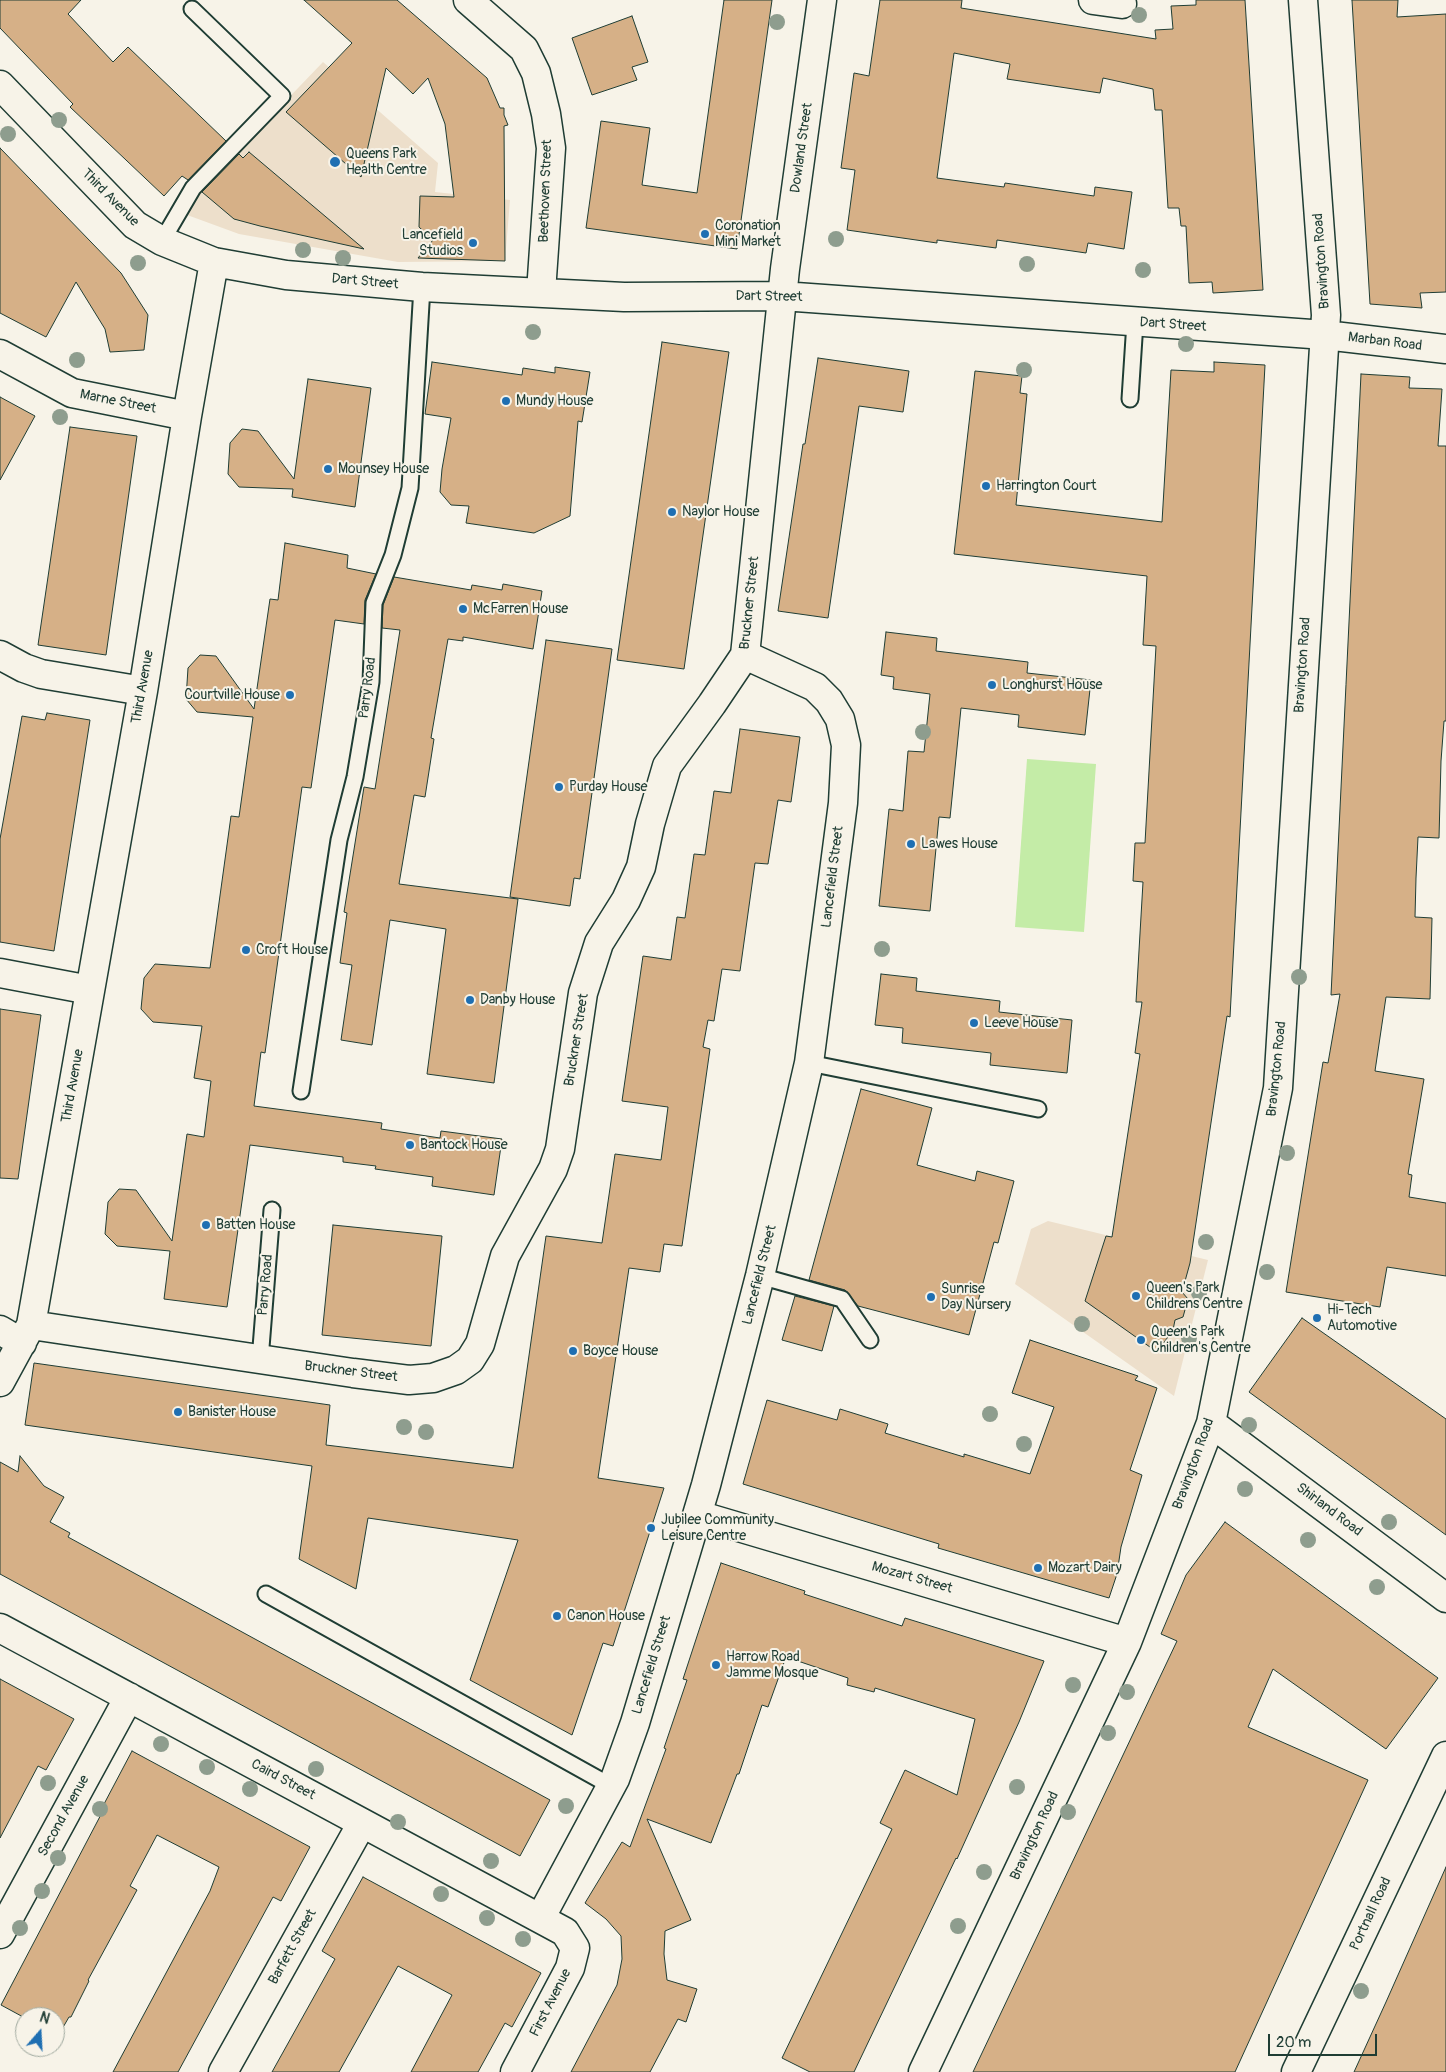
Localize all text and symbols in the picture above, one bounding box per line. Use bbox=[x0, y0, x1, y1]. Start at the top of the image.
street label: Dowland Street bbox=[787, 102, 817, 194]
street label: Beethoven Street bbox=[536, 139, 556, 243]
place label: Queens Park Health Centre bbox=[346, 146, 427, 178]
marker: Queens Park Health Centre bbox=[328, 155, 342, 169]
street label: Third Avenue bbox=[78, 166, 142, 230]
street label: Bravington Road bbox=[1310, 213, 1334, 309]
place label: Coronation Mini Market bbox=[715, 218, 781, 250]
place label: Lancefield Studios bbox=[402, 227, 463, 260]
marker: Coronation Mini Market bbox=[699, 228, 711, 240]
marker: Lancefield Studios bbox=[467, 237, 479, 249]
street label: Dart Street bbox=[331, 271, 399, 293]
street label: Dart Street bbox=[735, 288, 803, 306]
street label: Dart Street bbox=[1139, 314, 1207, 336]
street label: Marban Road bbox=[1347, 329, 1423, 355]
street label: Marne Street bbox=[78, 386, 158, 418]
place label: Mundy House bbox=[516, 393, 593, 409]
marker: Mundy House bbox=[500, 395, 512, 407]
place label: Mounsey House bbox=[338, 461, 429, 477]
marker: Mounsey House bbox=[322, 463, 334, 475]
place label: Harrington Court bbox=[996, 478, 1097, 494]
marker: Harrington Court bbox=[980, 480, 992, 492]
place label: Naylor House bbox=[682, 504, 759, 520]
marker: Naylor House bbox=[666, 506, 678, 518]
street label: Bruckner Street bbox=[737, 556, 763, 650]
place label: McFarren House bbox=[473, 601, 568, 617]
marker: McFarren House bbox=[457, 603, 469, 615]
street label: Bravington Road bbox=[1291, 617, 1315, 713]
street label: Third Avenue bbox=[128, 649, 158, 725]
street label: Parry Road bbox=[356, 656, 380, 720]
place label: Longhurst House bbox=[1002, 677, 1103, 693]
marker: Longhurst House bbox=[986, 679, 998, 691]
place label: Courtville House bbox=[184, 687, 280, 703]
marker: Courtville House bbox=[284, 689, 296, 701]
place label: Purday House bbox=[569, 779, 647, 795]
marker: Purday House bbox=[553, 781, 565, 793]
street label: Lancefield Street bbox=[818, 825, 848, 929]
place label: Lawes House bbox=[921, 836, 998, 852]
marker: Lawes House bbox=[905, 838, 917, 850]
place label: Croft House bbox=[256, 942, 328, 958]
marker: Croft House bbox=[240, 944, 252, 956]
place label: Danby House bbox=[480, 992, 555, 1008]
street label: Bruckner Street bbox=[561, 992, 593, 1088]
marker: Danby House bbox=[464, 994, 476, 1006]
place label: Leeve House bbox=[984, 1015, 1059, 1031]
marker: Leeve House bbox=[968, 1017, 980, 1029]
street label: Bravington Road bbox=[1264, 1020, 1290, 1118]
street label: Third Avenue bbox=[58, 1048, 88, 1124]
place label: Bantock House bbox=[420, 1137, 508, 1153]
marker: Bantock House bbox=[404, 1139, 416, 1151]
place label: Batten House bbox=[216, 1217, 295, 1233]
marker: Batten House bbox=[200, 1219, 212, 1231]
street label: Lancefield Street bbox=[739, 1223, 781, 1327]
street label: Parry Road bbox=[255, 1254, 277, 1316]
place label: Queen's Park Childrens Centre bbox=[1146, 1280, 1243, 1312]
place label: Sunrise Day Nursery bbox=[941, 1281, 1011, 1314]
marker: Queen's Park Childrens Centre bbox=[1130, 1290, 1142, 1302]
marker: Sunrise Day Nursery bbox=[925, 1291, 937, 1303]
place label: Hi-Tech Automotive bbox=[1327, 1302, 1397, 1334]
marker: Hi-Tech Automotive bbox=[1311, 1312, 1323, 1324]
place label: Queen's Park Children's Centre bbox=[1151, 1324, 1251, 1356]
marker: Queen's Park Children's Centre bbox=[1135, 1334, 1147, 1346]
place label: Boyce House bbox=[583, 1343, 658, 1359]
marker: Boyce House bbox=[567, 1345, 579, 1357]
street label: Bruckner Street bbox=[303, 1358, 399, 1386]
place label: Banister House bbox=[188, 1404, 276, 1420]
marker: Banister House bbox=[172, 1406, 184, 1418]
street label: Bravington Road bbox=[1170, 1416, 1218, 1512]
street label: Shirland Road bbox=[1293, 1480, 1365, 1540]
place label: Jubilee Community Leisure Centre bbox=[661, 1512, 774, 1544]
marker: Jubilee Community Leisure Centre bbox=[645, 1522, 657, 1534]
street label: Mozart Street bbox=[870, 1558, 954, 1598]
place label: Mozart Dairy bbox=[1048, 1560, 1122, 1576]
marker: Mozart Dairy bbox=[1032, 1562, 1044, 1574]
place label: Canon House bbox=[567, 1608, 645, 1624]
marker: Canon House bbox=[551, 1610, 563, 1622]
street label: Lancefield Street bbox=[629, 1614, 675, 1716]
place label: Harrow Road Jamme Mosque bbox=[726, 1649, 818, 1681]
marker: Harrow Road Jamme Mosque bbox=[710, 1659, 722, 1671]
street label: Caird Street bbox=[248, 1756, 318, 1804]
street label: Second Avenue bbox=[35, 1772, 93, 1860]
street label: Bravington Road bbox=[1007, 1789, 1063, 1883]
street label: Portnall Road bbox=[1347, 1875, 1395, 1953]
street label: Barfett Street bbox=[265, 1906, 321, 1988]
street label: First Avenue bbox=[527, 1966, 575, 2040]
north arrow bbox=[15, 2007, 65, 2057]
text: N bbox=[37, 2009, 52, 2028]
scale bar bbox=[1271, 2024, 1380, 2056]
text: 20 m bbox=[1276, 2033, 1311, 2052]

